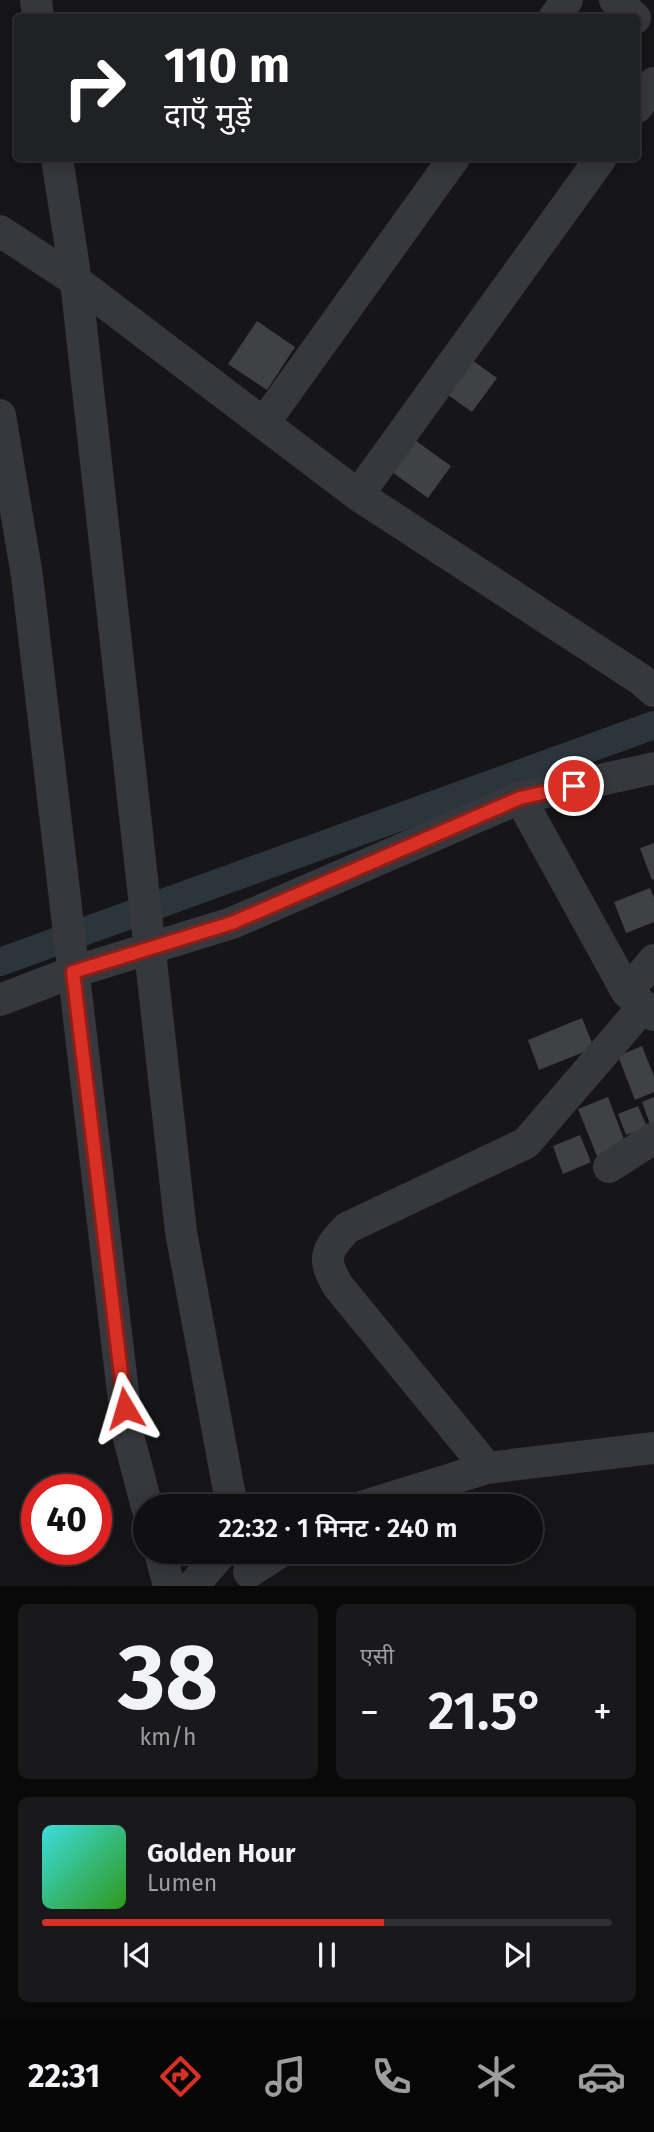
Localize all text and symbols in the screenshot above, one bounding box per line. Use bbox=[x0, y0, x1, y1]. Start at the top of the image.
text: 110 m bbox=[164, 36, 290, 95]
icon: right bbox=[49, 42, 140, 133]
text: दाएँ मुड़ें bbox=[164, 96, 252, 134]
pin bbox=[544, 756, 604, 816]
icon: arrive bbox=[555, 767, 593, 805]
position arrow bbox=[88, 1371, 162, 1445]
speed limit sign: 40 bbox=[21, 1474, 112, 1565]
text: 22:32 · 1 मिनट · 240 m bbox=[218, 1513, 458, 1544]
text: 38 bbox=[118, 1623, 218, 1732]
text: एसी bbox=[360, 1642, 394, 1670]
text: 21.5° bbox=[428, 1680, 544, 1743]
text: − bbox=[360, 1689, 379, 1735]
text: + bbox=[593, 1689, 612, 1735]
text: km/h bbox=[140, 1723, 196, 1751]
text: Golden Hour bbox=[147, 1838, 295, 1869]
text: Lumen bbox=[147, 1869, 217, 1897]
icon: previous bbox=[118, 1936, 156, 1974]
icon: pause bbox=[308, 1936, 346, 1974]
icon: next bbox=[498, 1936, 536, 1974]
icon: directions bbox=[156, 2052, 205, 2101]
icon: music bbox=[261, 2052, 310, 2101]
icon: phone bbox=[367, 2052, 416, 2101]
icon: climate bbox=[472, 2052, 521, 2101]
icon: car bbox=[577, 2052, 626, 2101]
text: 22:31 bbox=[28, 2057, 100, 2095]

